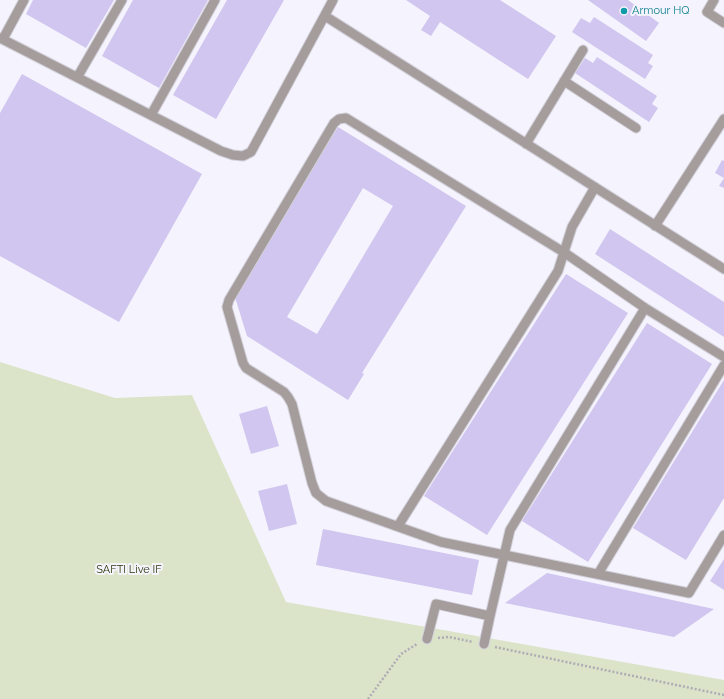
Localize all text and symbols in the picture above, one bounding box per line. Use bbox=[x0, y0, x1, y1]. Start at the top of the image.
place label: Armour HQ bbox=[632, 4, 690, 18]
marker: Armour HQ bbox=[619, 6, 629, 16]
park label: SAFTI Live IF bbox=[96, 563, 162, 577]

